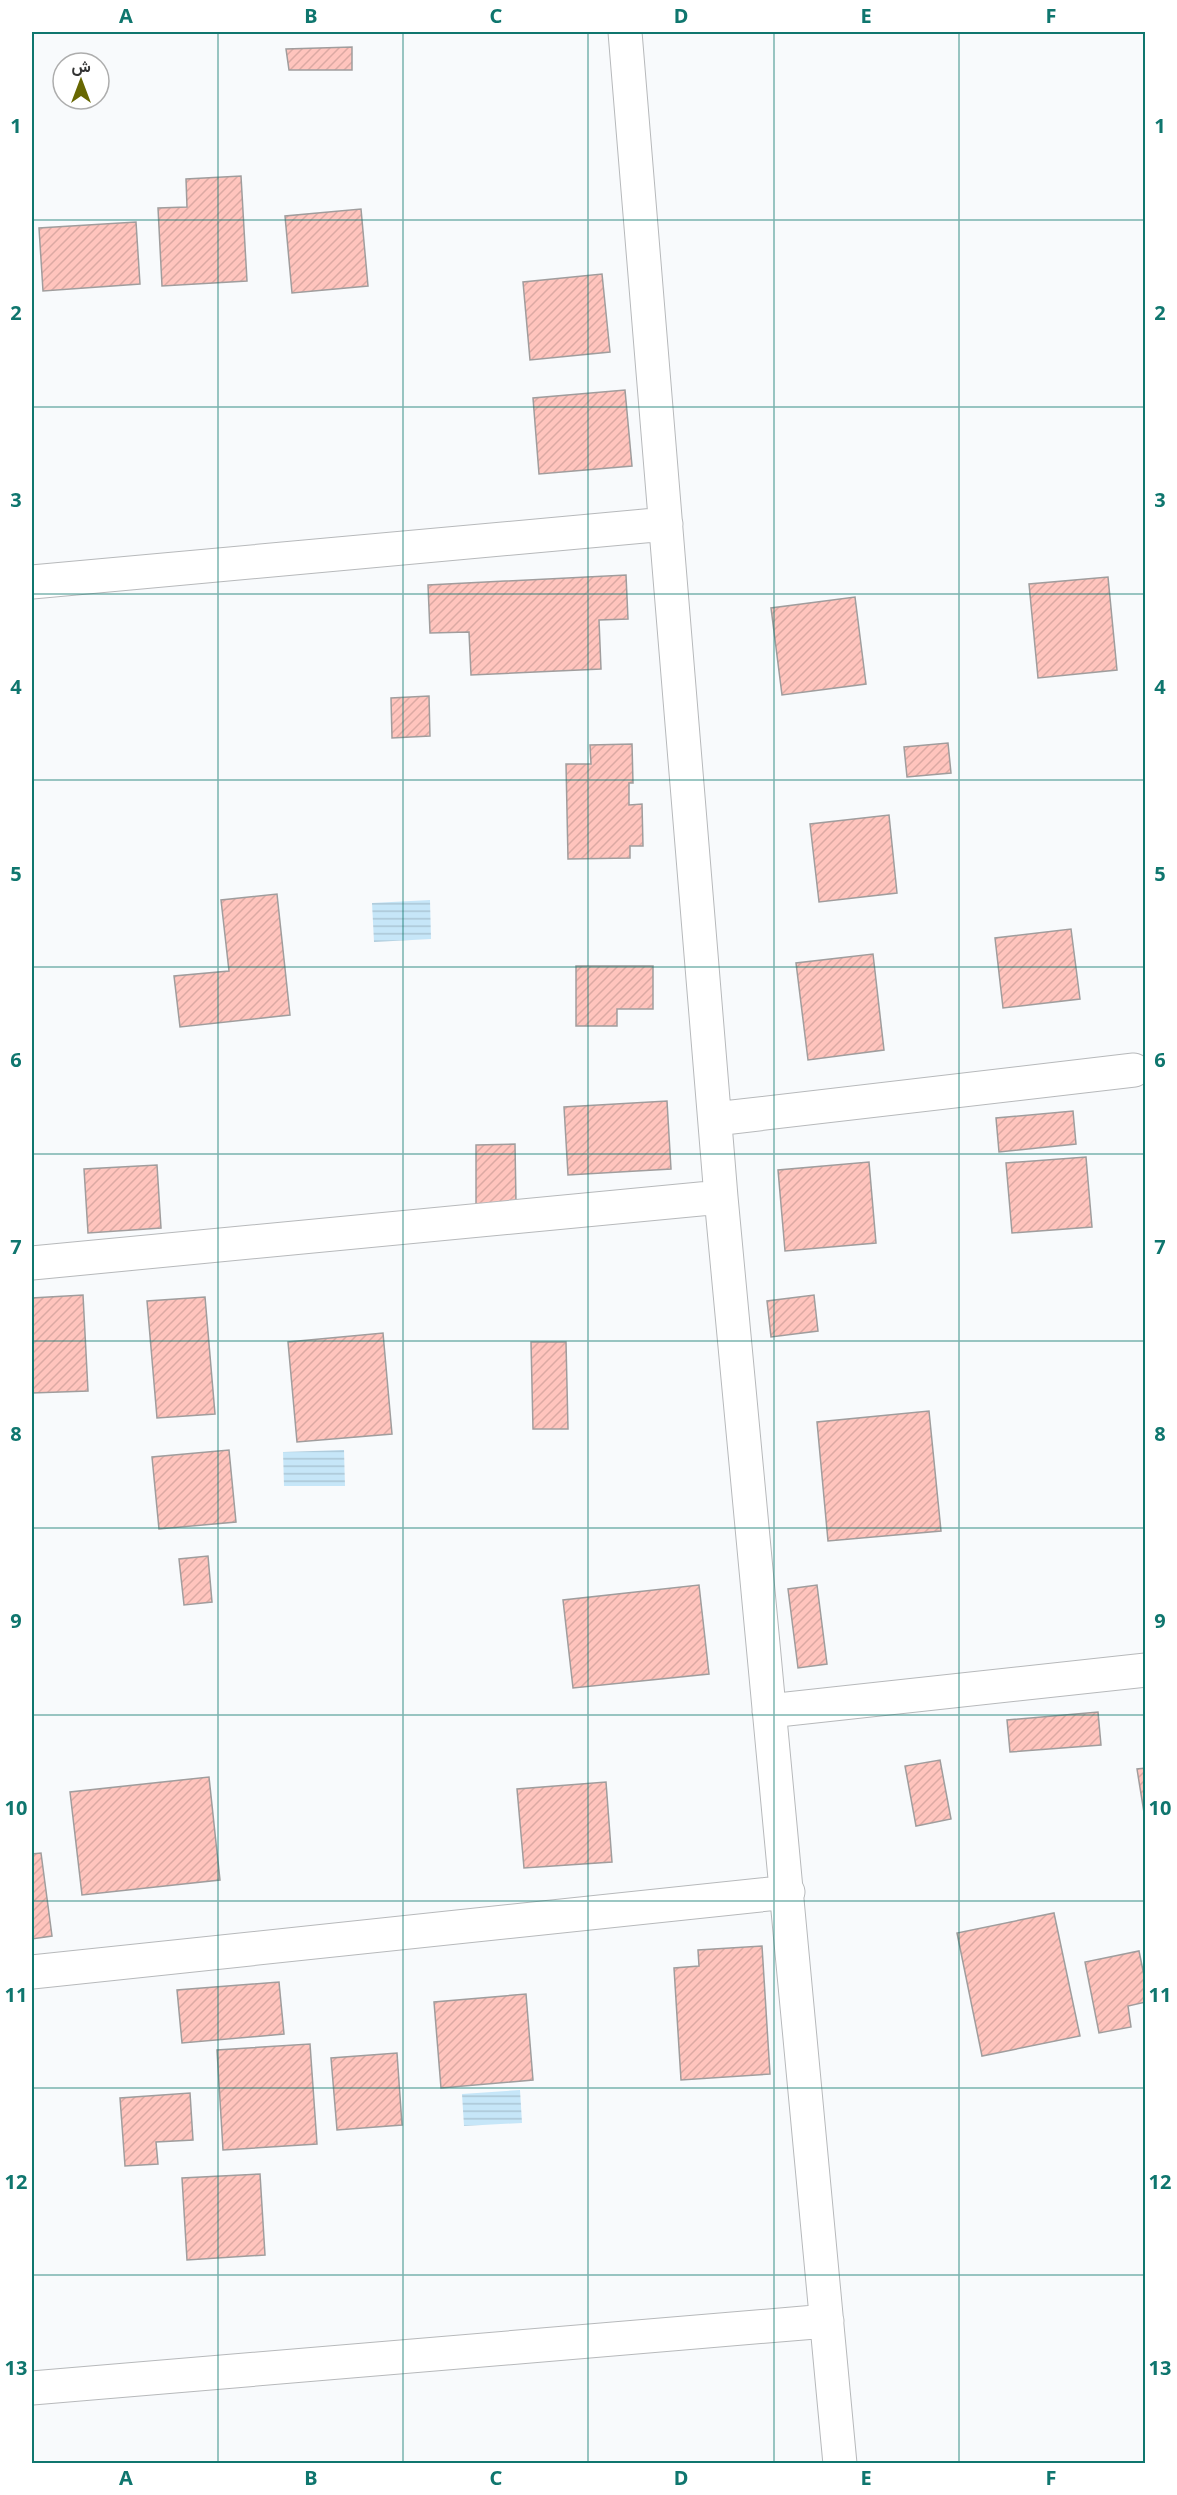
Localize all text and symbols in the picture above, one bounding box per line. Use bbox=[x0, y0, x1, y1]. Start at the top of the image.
text: A bbox=[119, 2, 133, 29]
text: B bbox=[304, 2, 318, 29]
text: C bbox=[490, 2, 503, 29]
text: D bbox=[674, 2, 688, 29]
text: E bbox=[860, 2, 872, 29]
text: F bbox=[1046, 2, 1056, 29]
north arrow bbox=[51, 51, 111, 111]
text: ش bbox=[71, 55, 91, 77]
text: 1 bbox=[10, 112, 22, 139]
text: 1 bbox=[1154, 112, 1166, 139]
text: 2 bbox=[10, 299, 22, 326]
text: 2 bbox=[1154, 299, 1166, 326]
text: 3 bbox=[10, 486, 22, 513]
text: 3 bbox=[1154, 486, 1166, 513]
text: 4 bbox=[10, 673, 22, 700]
text: 4 bbox=[1154, 673, 1166, 700]
text: 5 bbox=[10, 860, 22, 887]
text: 5 bbox=[1154, 860, 1166, 887]
text: 6 bbox=[10, 1046, 22, 1073]
text: 6 bbox=[1154, 1046, 1166, 1073]
text: 7 bbox=[10, 1233, 22, 1260]
text: 7 bbox=[1154, 1233, 1166, 1260]
text: 8 bbox=[10, 1420, 22, 1447]
text: 8 bbox=[1154, 1420, 1166, 1447]
text: 9 bbox=[10, 1607, 22, 1634]
text: 9 bbox=[1154, 1607, 1166, 1634]
text: 10 bbox=[5, 1794, 27, 1821]
text: 10 bbox=[1149, 1794, 1171, 1821]
text: 11 bbox=[5, 1981, 27, 2008]
text: 11 bbox=[1149, 1981, 1171, 2008]
text: 12 bbox=[5, 2168, 27, 2195]
text: 12 bbox=[1149, 2168, 1171, 2195]
text: 13 bbox=[5, 2354, 27, 2381]
text: 13 bbox=[1149, 2354, 1171, 2381]
text: A bbox=[119, 2464, 133, 2491]
text: B bbox=[304, 2464, 318, 2491]
text: C bbox=[490, 2464, 503, 2491]
text: D bbox=[674, 2464, 688, 2491]
text: E bbox=[860, 2464, 872, 2491]
text: F bbox=[1046, 2464, 1056, 2491]

